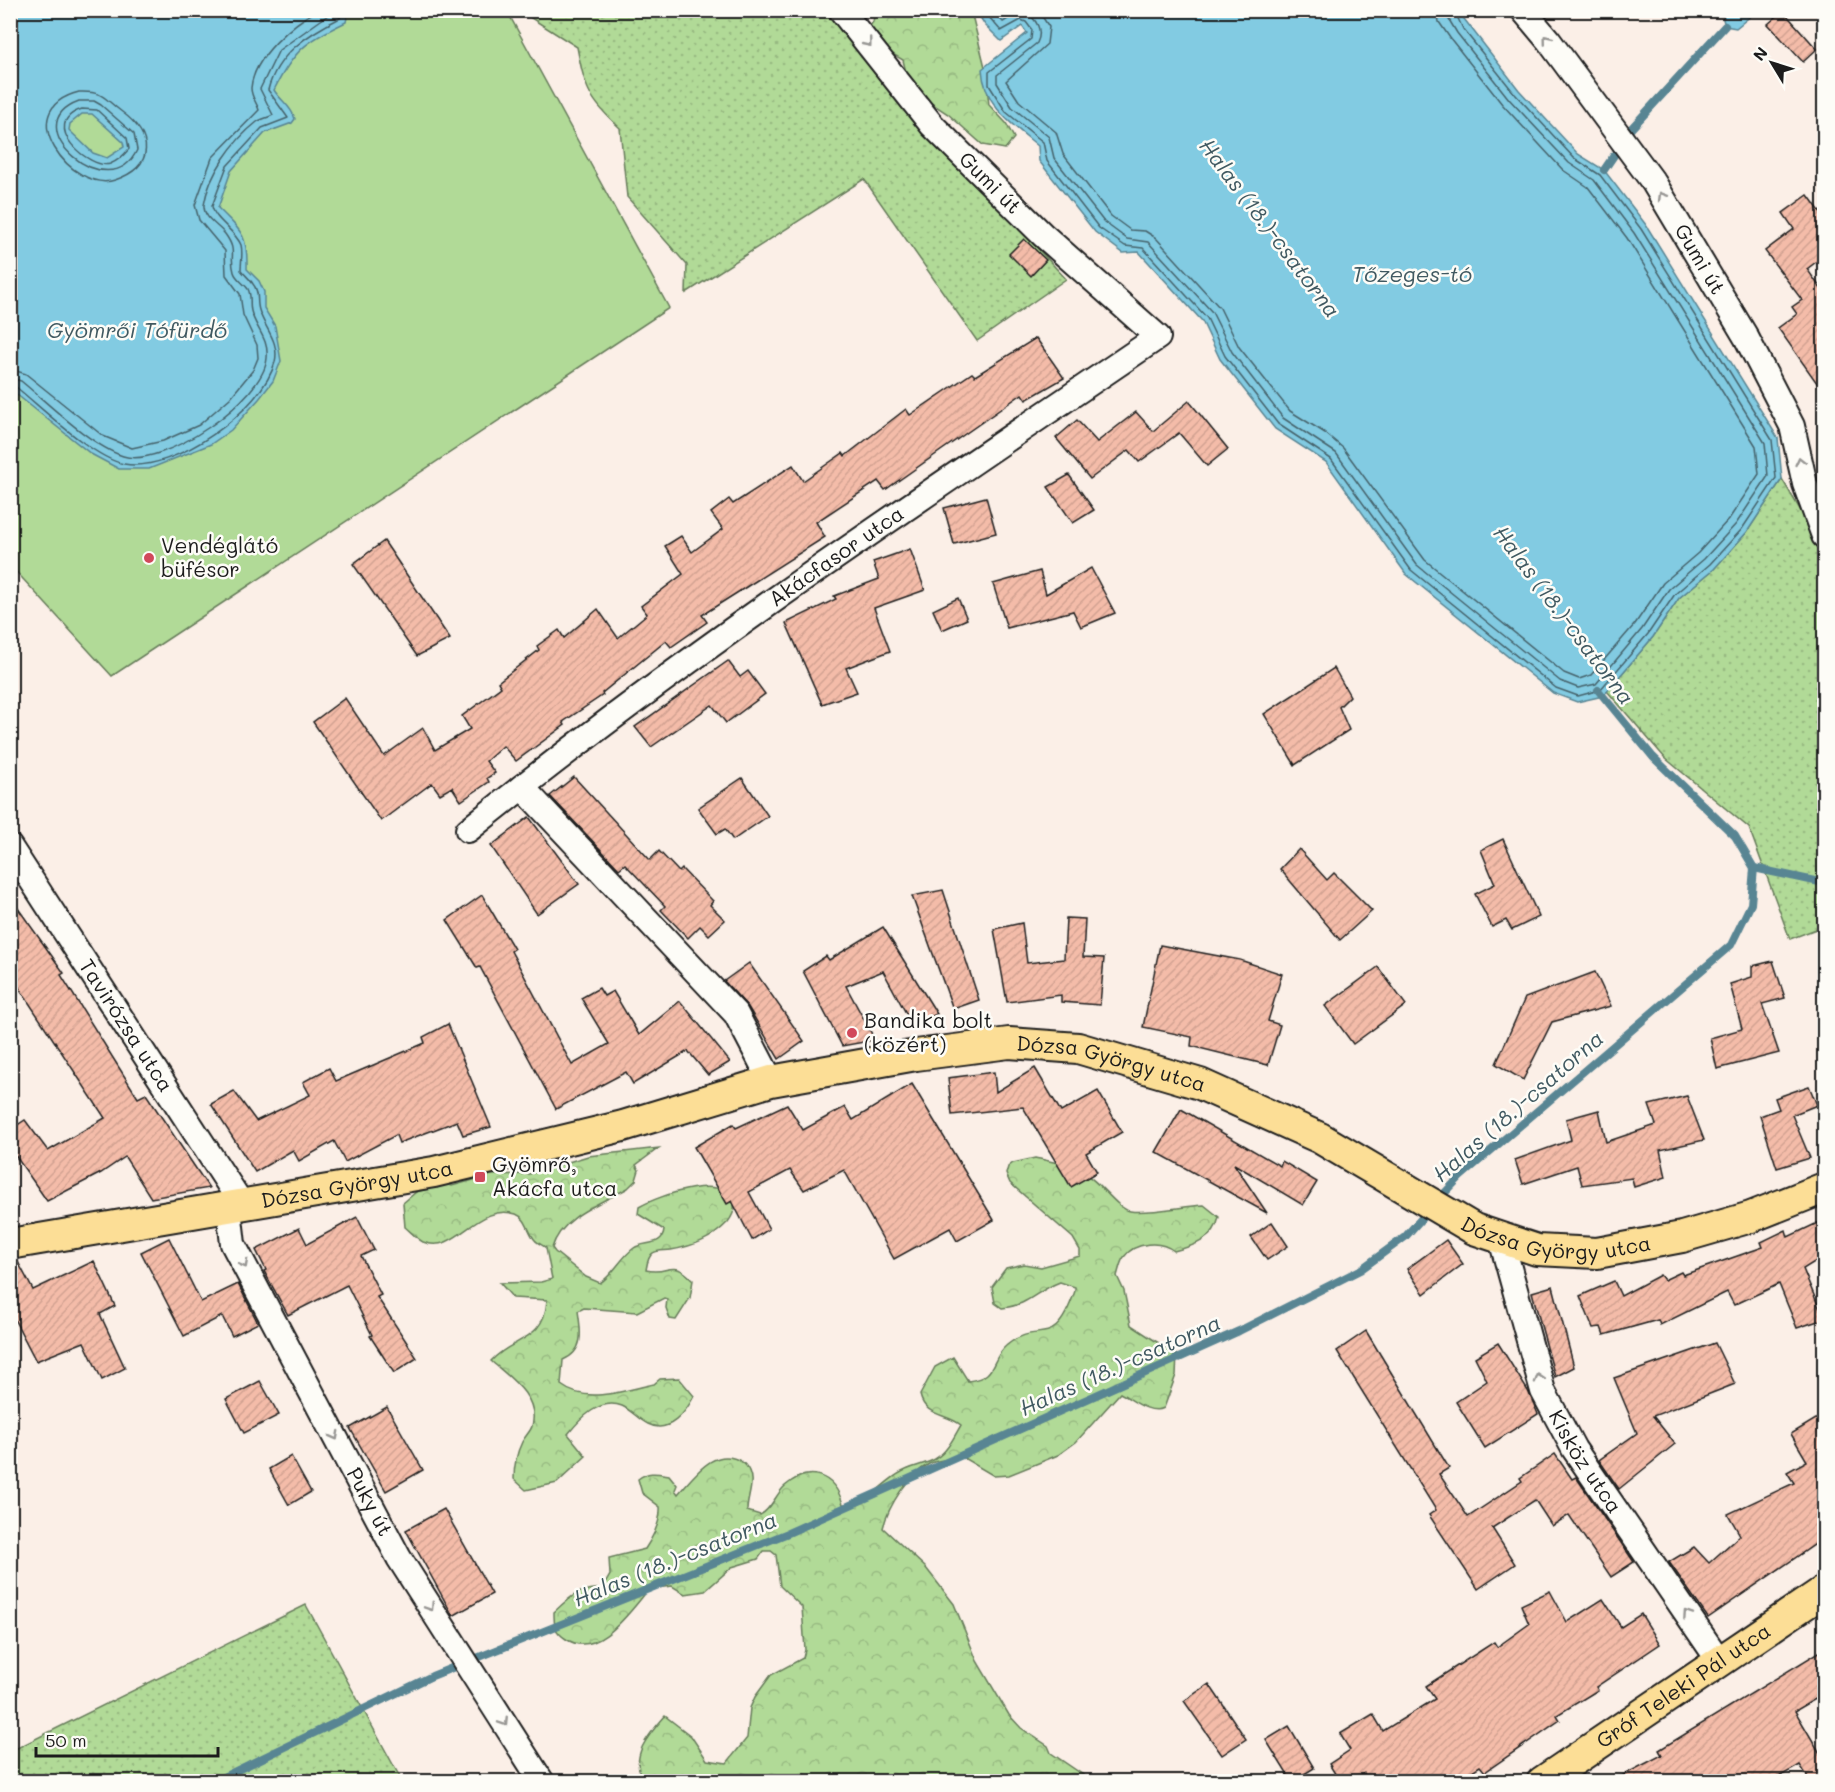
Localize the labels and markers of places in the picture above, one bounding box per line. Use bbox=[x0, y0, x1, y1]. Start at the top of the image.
place label: Vendéglátó büfésor bbox=[161, 531, 278, 582]
marker: Vendéglátó büfésor bbox=[142, 551, 156, 565]
place label: Bandika bolt (közért) bbox=[864, 1006, 993, 1057]
marker: Bandika bolt (közért) bbox=[845, 1026, 859, 1040]
place label: Gyömrő, Akácfa utca bbox=[492, 1150, 617, 1201]
marker: Gyömrő, Akácfa utca bbox=[473, 1170, 487, 1184]

